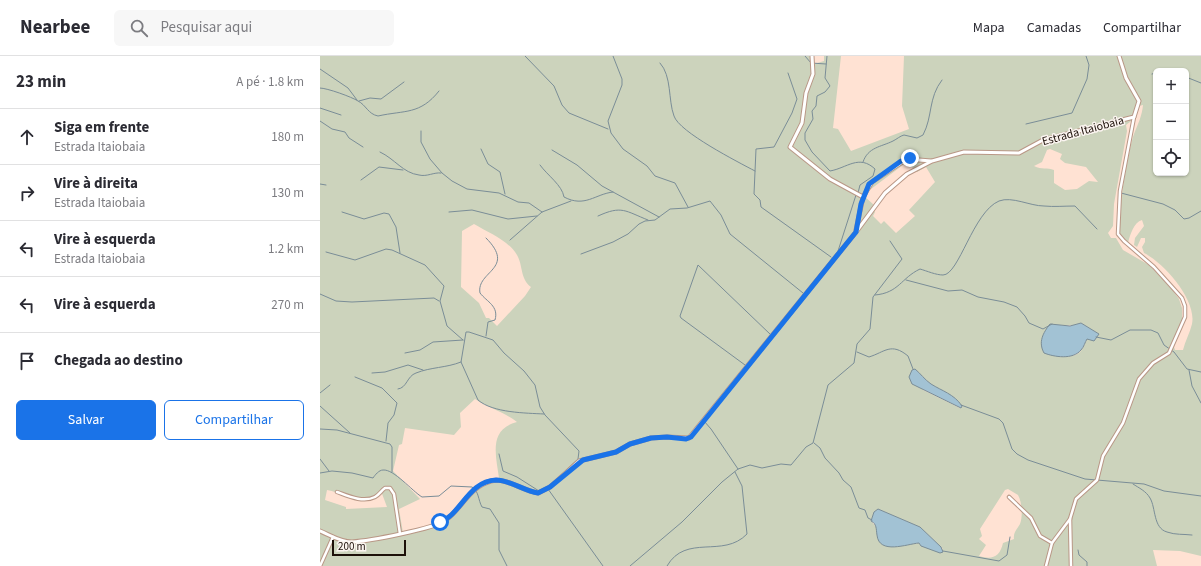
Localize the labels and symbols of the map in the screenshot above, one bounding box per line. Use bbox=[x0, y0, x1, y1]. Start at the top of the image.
street label: Estrada Itaiobaia bbox=[1040, 112, 1126, 150]
route end bbox=[901, 149, 919, 167]
route start bbox=[431, 513, 449, 531]
scale bar bbox=[332, 538, 406, 557]

